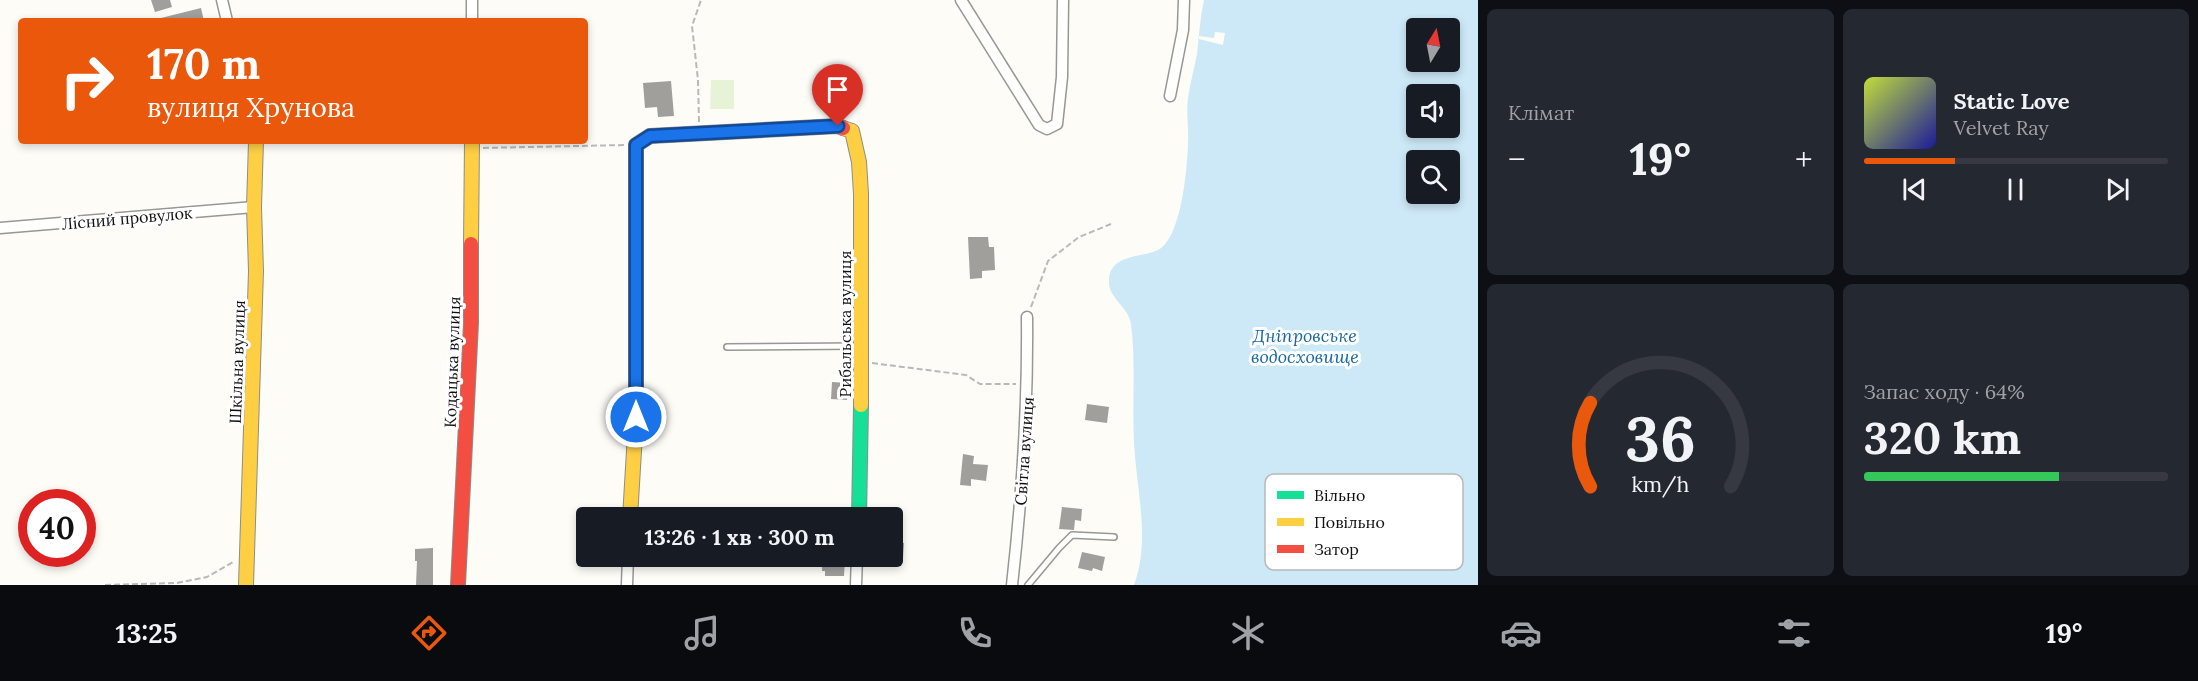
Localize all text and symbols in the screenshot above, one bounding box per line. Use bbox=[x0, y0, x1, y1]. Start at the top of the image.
north arrow bbox=[1406, 18, 1460, 72]
map controls bbox=[1406, 18, 1460, 204]
text: 170 m bbox=[147, 37, 260, 91]
icon: right bbox=[48, 42, 126, 120]
pin bbox=[812, 64, 863, 126]
icon: arrive bbox=[821, 73, 854, 106]
button: sound bbox=[1406, 84, 1460, 138]
text: Static Love bbox=[1954, 87, 2070, 115]
text: вулиця Хрунова bbox=[147, 90, 355, 124]
text: Клімат bbox=[1508, 100, 1574, 125]
text: Velvet Ray bbox=[1954, 115, 2049, 140]
text: 19° bbox=[1630, 130, 1691, 187]
text: − bbox=[1508, 138, 1526, 180]
text: + bbox=[1795, 138, 1812, 180]
button: search bbox=[1406, 150, 1460, 204]
icon: previous bbox=[1898, 173, 1931, 206]
icon: pause bbox=[1999, 173, 2032, 206]
icon: next bbox=[2101, 173, 2134, 206]
street label: Лісний провулок bbox=[61, 202, 194, 234]
street label: Рибальська вулиця bbox=[835, 251, 855, 397]
street label: Кодацька вулиця bbox=[440, 296, 464, 428]
street label: Шкільна вулиця bbox=[225, 300, 249, 424]
water label: Дніпровське водосховище bbox=[1251, 324, 1359, 368]
text: Запас ходу · 64% bbox=[1864, 379, 2025, 404]
position arrow bbox=[604, 385, 668, 449]
street label: Світла вулиця bbox=[1010, 396, 1038, 506]
text: 36 bbox=[1625, 398, 1696, 478]
text: 320 km bbox=[1864, 409, 2021, 466]
text: km/h bbox=[1631, 470, 1689, 498]
legend bbox=[1265, 474, 1463, 570]
text: Вільно bbox=[1314, 485, 1365, 505]
speed limit sign: 40 bbox=[18, 489, 96, 567]
text: Повільно bbox=[1314, 512, 1385, 532]
text: 13:26 · 1 хв · 300 m bbox=[644, 523, 835, 551]
text: Затор bbox=[1314, 539, 1359, 559]
icon: directions bbox=[408, 612, 450, 654]
icon: music bbox=[681, 612, 723, 654]
icon: phone bbox=[954, 612, 996, 654]
icon: climate bbox=[1227, 612, 1269, 654]
icon: car bbox=[1500, 612, 1542, 654]
icon: filters bbox=[1773, 612, 1815, 654]
text: 13:25 bbox=[115, 616, 177, 650]
text: 19° bbox=[2046, 616, 2082, 650]

